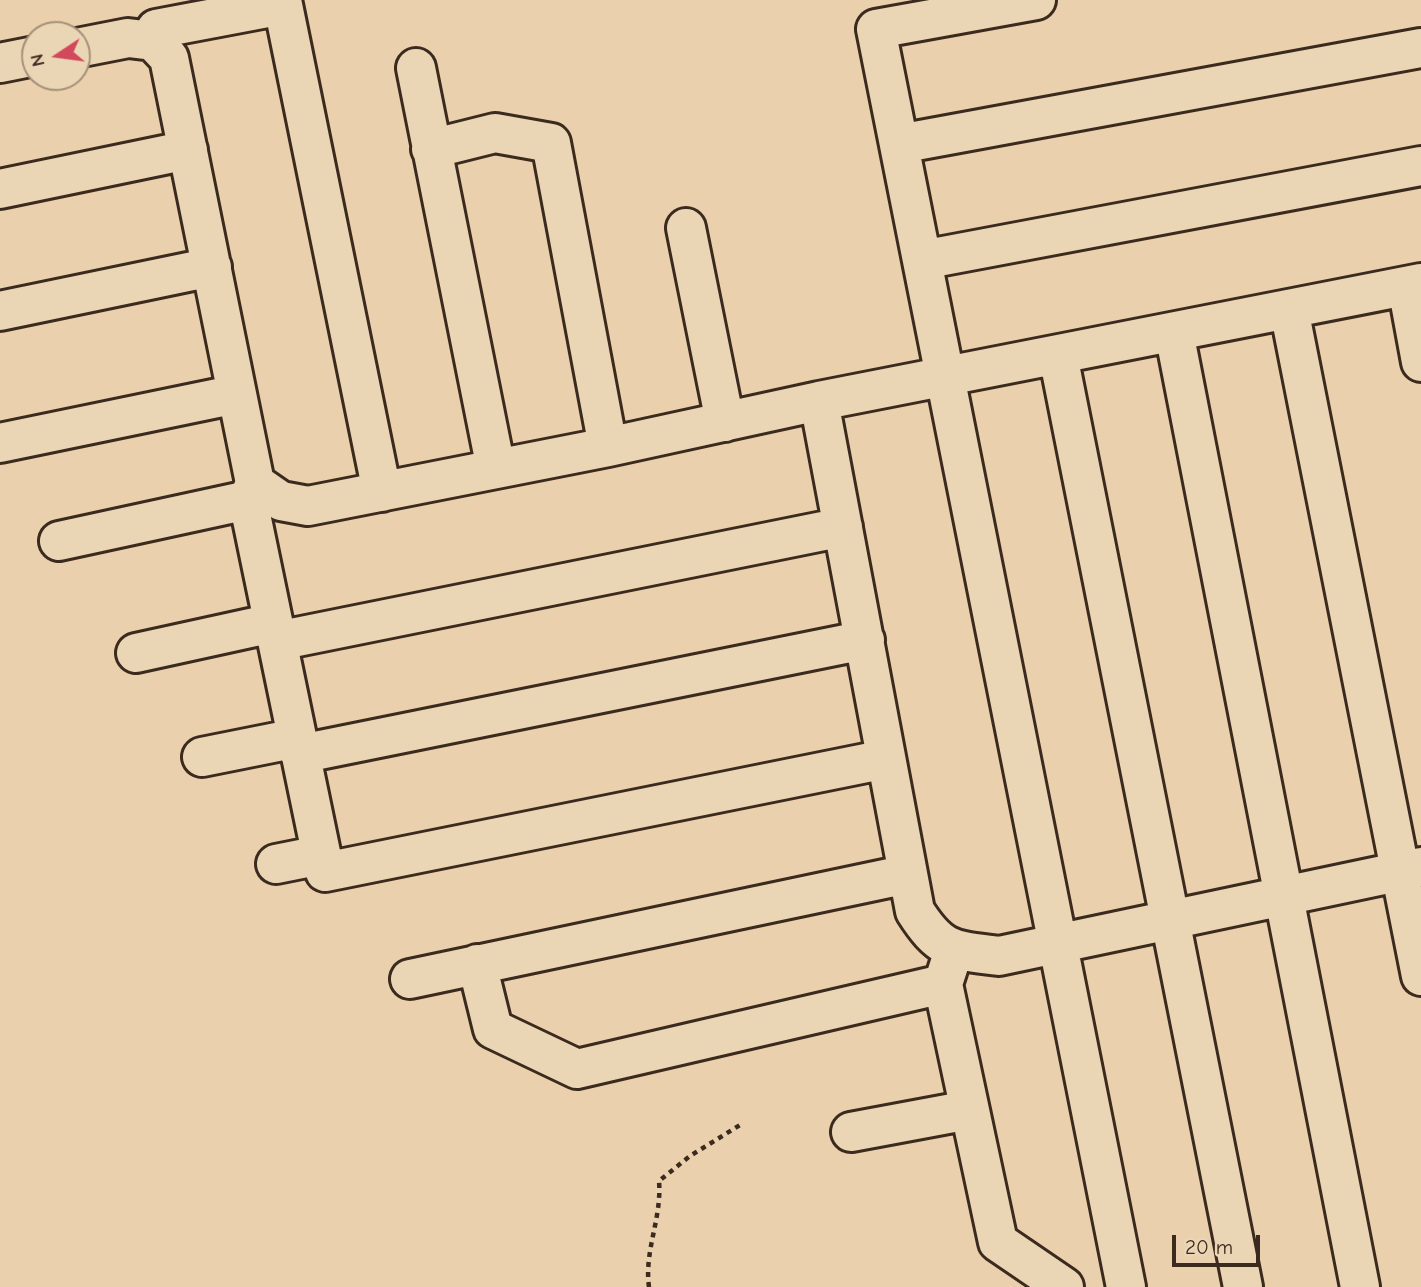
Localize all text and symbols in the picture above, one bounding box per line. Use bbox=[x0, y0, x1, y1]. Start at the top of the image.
north arrow bbox=[21, 21, 91, 91]
text: N bbox=[25, 52, 50, 69]
scale bar bbox=[1176, 1220, 1264, 1264]
text: 20 m bbox=[1185, 1235, 1233, 1259]

